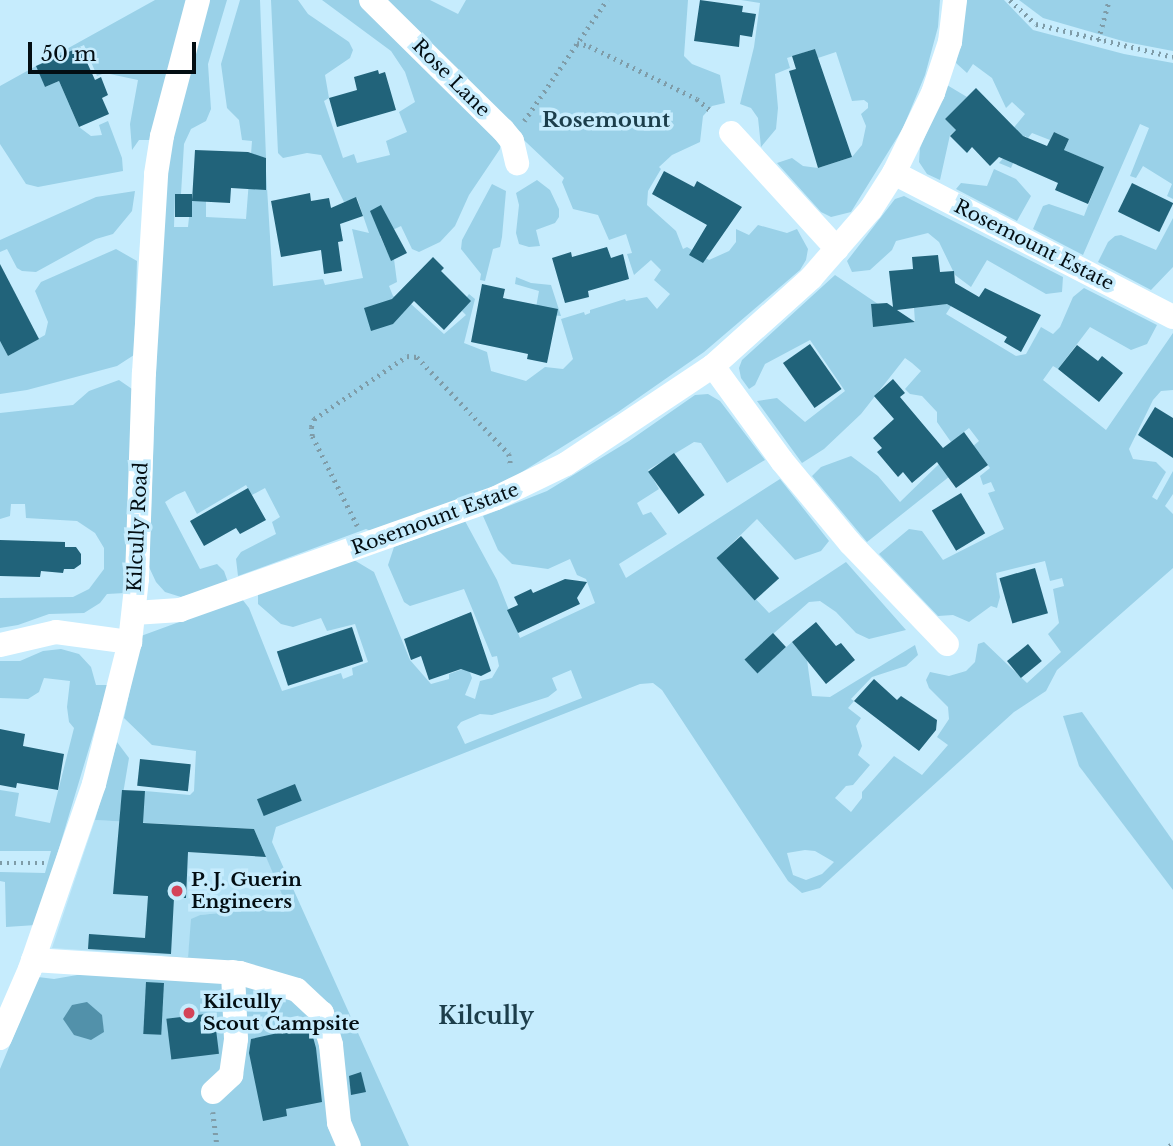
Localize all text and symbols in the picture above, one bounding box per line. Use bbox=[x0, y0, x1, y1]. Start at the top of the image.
scale bar bbox=[32, 28, 200, 72]
street label: Rose Lane bbox=[407, 34, 495, 122]
text: 50 m bbox=[41, 41, 96, 67]
district label: Rosemount bbox=[542, 107, 670, 133]
street label: Rosemount Estate bbox=[950, 195, 1118, 295]
street label: Kilcully Road bbox=[123, 461, 153, 593]
street label: Rosemount Estate bbox=[348, 478, 522, 560]
place label: P. J. Guerin Engineers bbox=[191, 869, 302, 913]
marker: P. J. Guerin Engineers bbox=[169, 883, 185, 899]
place label: Kilcully Scout Campsite bbox=[203, 991, 360, 1035]
district label: Kilcully bbox=[438, 1002, 534, 1030]
marker: Kilcully Scout Campsite bbox=[181, 1005, 197, 1021]

